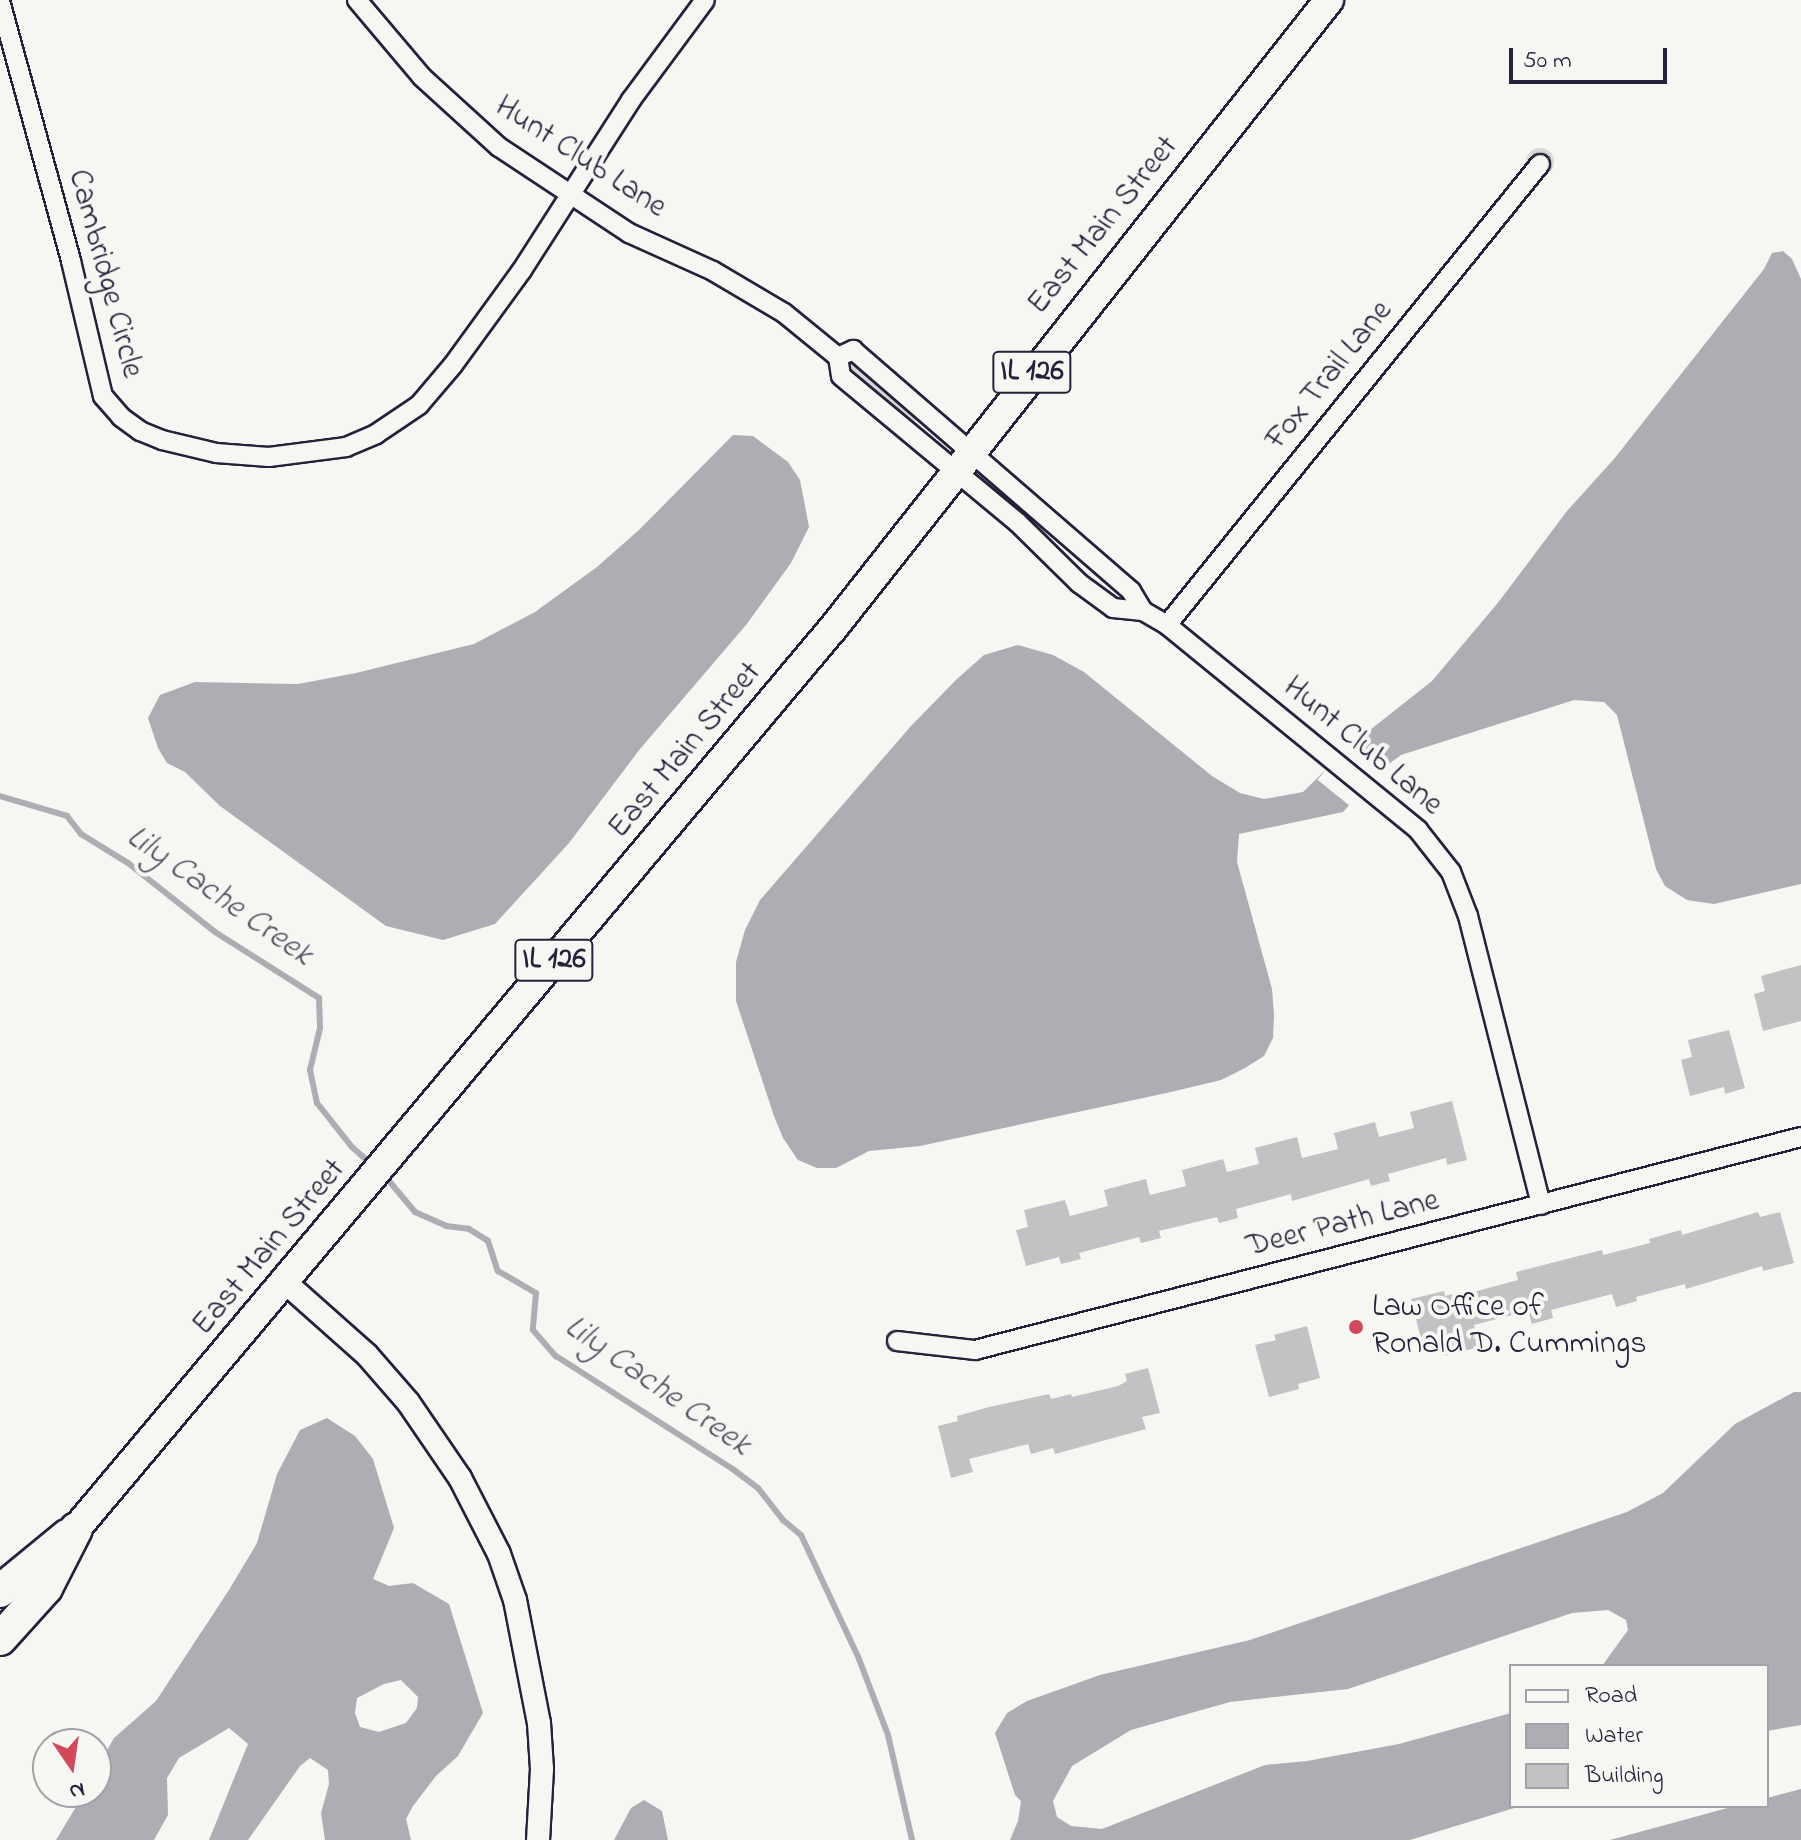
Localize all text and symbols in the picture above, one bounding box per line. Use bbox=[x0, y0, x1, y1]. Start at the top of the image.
scale bar bbox=[1513, 32, 1671, 82]
text: 50 m bbox=[1523, 44, 1572, 79]
street label: Hunt Club Lane bbox=[487, 88, 673, 228]
street label: East Main Street bbox=[1020, 129, 1188, 323]
street label: Cambridge Circle bbox=[58, 166, 150, 382]
street label: Fox Trail Lane bbox=[1258, 294, 1402, 458]
road number: IL 126 bbox=[992, 346, 1072, 398]
street label: East Main Street bbox=[601, 655, 771, 847]
street label: Hunt Club Lane bbox=[1274, 669, 1450, 825]
water label: Lily Cache Creek bbox=[118, 818, 320, 976]
road number: IL 126 bbox=[514, 934, 594, 986]
street label: East Main Street bbox=[185, 1152, 355, 1344]
street label: Deer Path Lane bbox=[1243, 1183, 1443, 1267]
place label: Law Office of Ronald D. Cummings bbox=[1372, 1290, 1646, 1365]
water label: Lily Cache Creek bbox=[556, 1308, 758, 1466]
marker: Law Office of Ronald D. Cummings bbox=[1347, 1318, 1365, 1336]
legend bbox=[1509, 1664, 1769, 1808]
text: Road bbox=[1585, 1679, 1637, 1714]
text: Water bbox=[1585, 1719, 1643, 1754]
north arrow bbox=[32, 1728, 112, 1808]
text: Building bbox=[1585, 1759, 1664, 1794]
text: N bbox=[66, 1772, 88, 1807]

